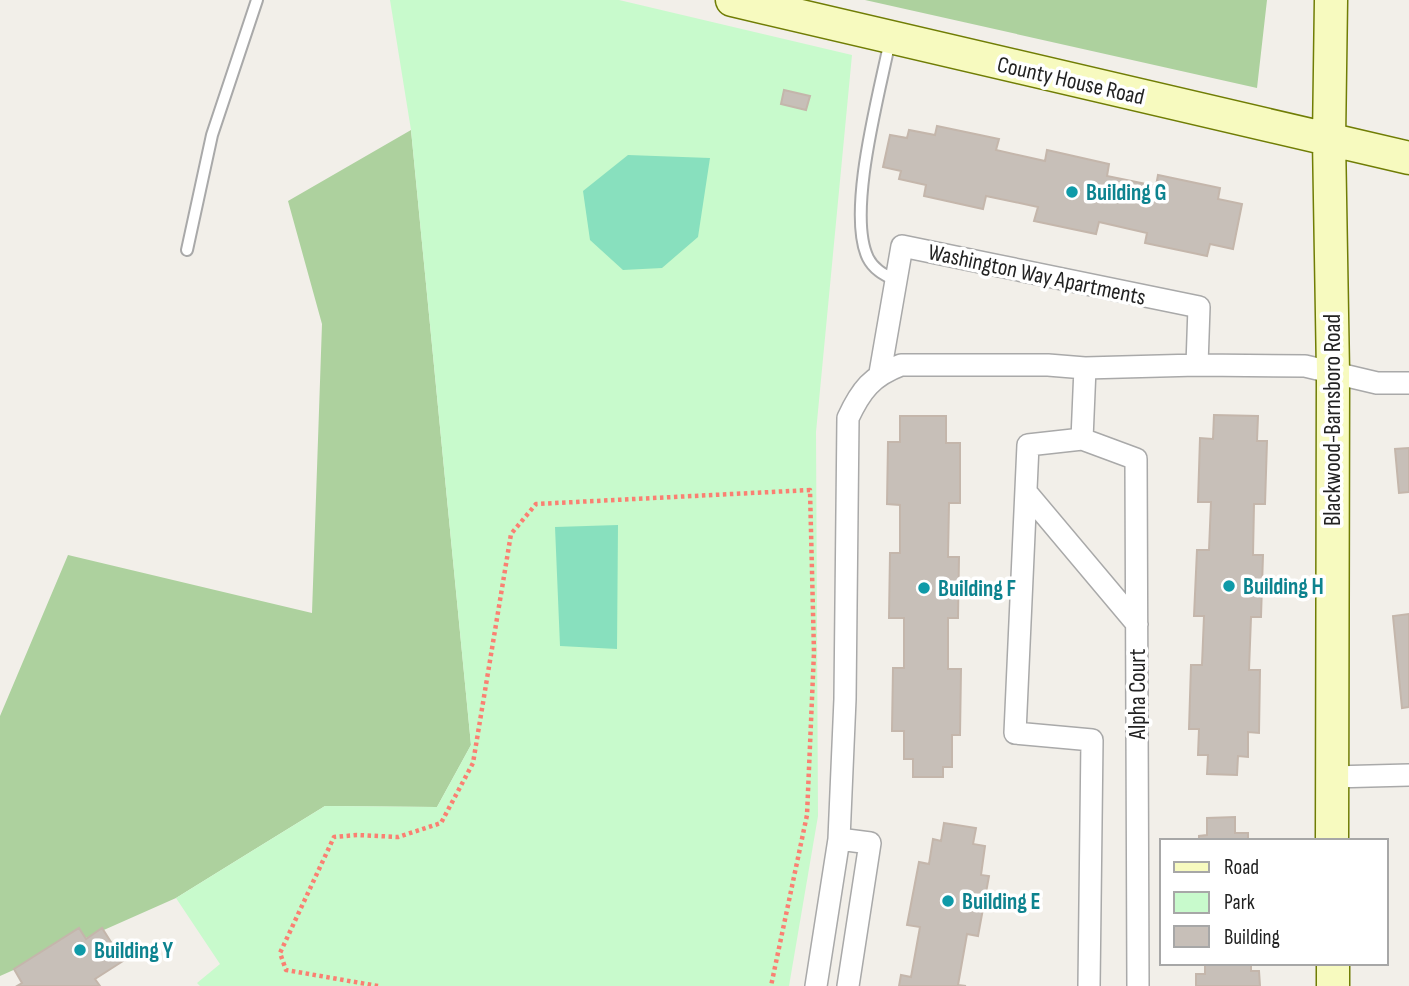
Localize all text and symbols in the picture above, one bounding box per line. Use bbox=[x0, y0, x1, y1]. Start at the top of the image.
street label: County House Road bbox=[995, 50, 1147, 111]
place label: Building G bbox=[1086, 179, 1167, 207]
marker: Building G bbox=[1064, 184, 1080, 200]
street label: Washington Way Apartments bbox=[925, 238, 1148, 312]
street label: Blackwood-Barnsboro Road bbox=[1319, 314, 1347, 526]
place label: Building H bbox=[1243, 573, 1324, 601]
place label: Building F bbox=[938, 575, 1016, 603]
marker: Building H bbox=[1221, 578, 1237, 594]
marker: Building F bbox=[916, 580, 932, 596]
street label: Alpha Court bbox=[1124, 649, 1152, 740]
legend bbox=[1160, 839, 1388, 965]
text: Road bbox=[1224, 855, 1259, 880]
place label: Building E bbox=[962, 888, 1041, 916]
text: Park bbox=[1224, 890, 1255, 915]
marker: Building E bbox=[940, 893, 956, 909]
text: Building bbox=[1224, 925, 1280, 950]
place label: Building Y bbox=[94, 937, 174, 965]
marker: Building Y bbox=[72, 942, 88, 958]

